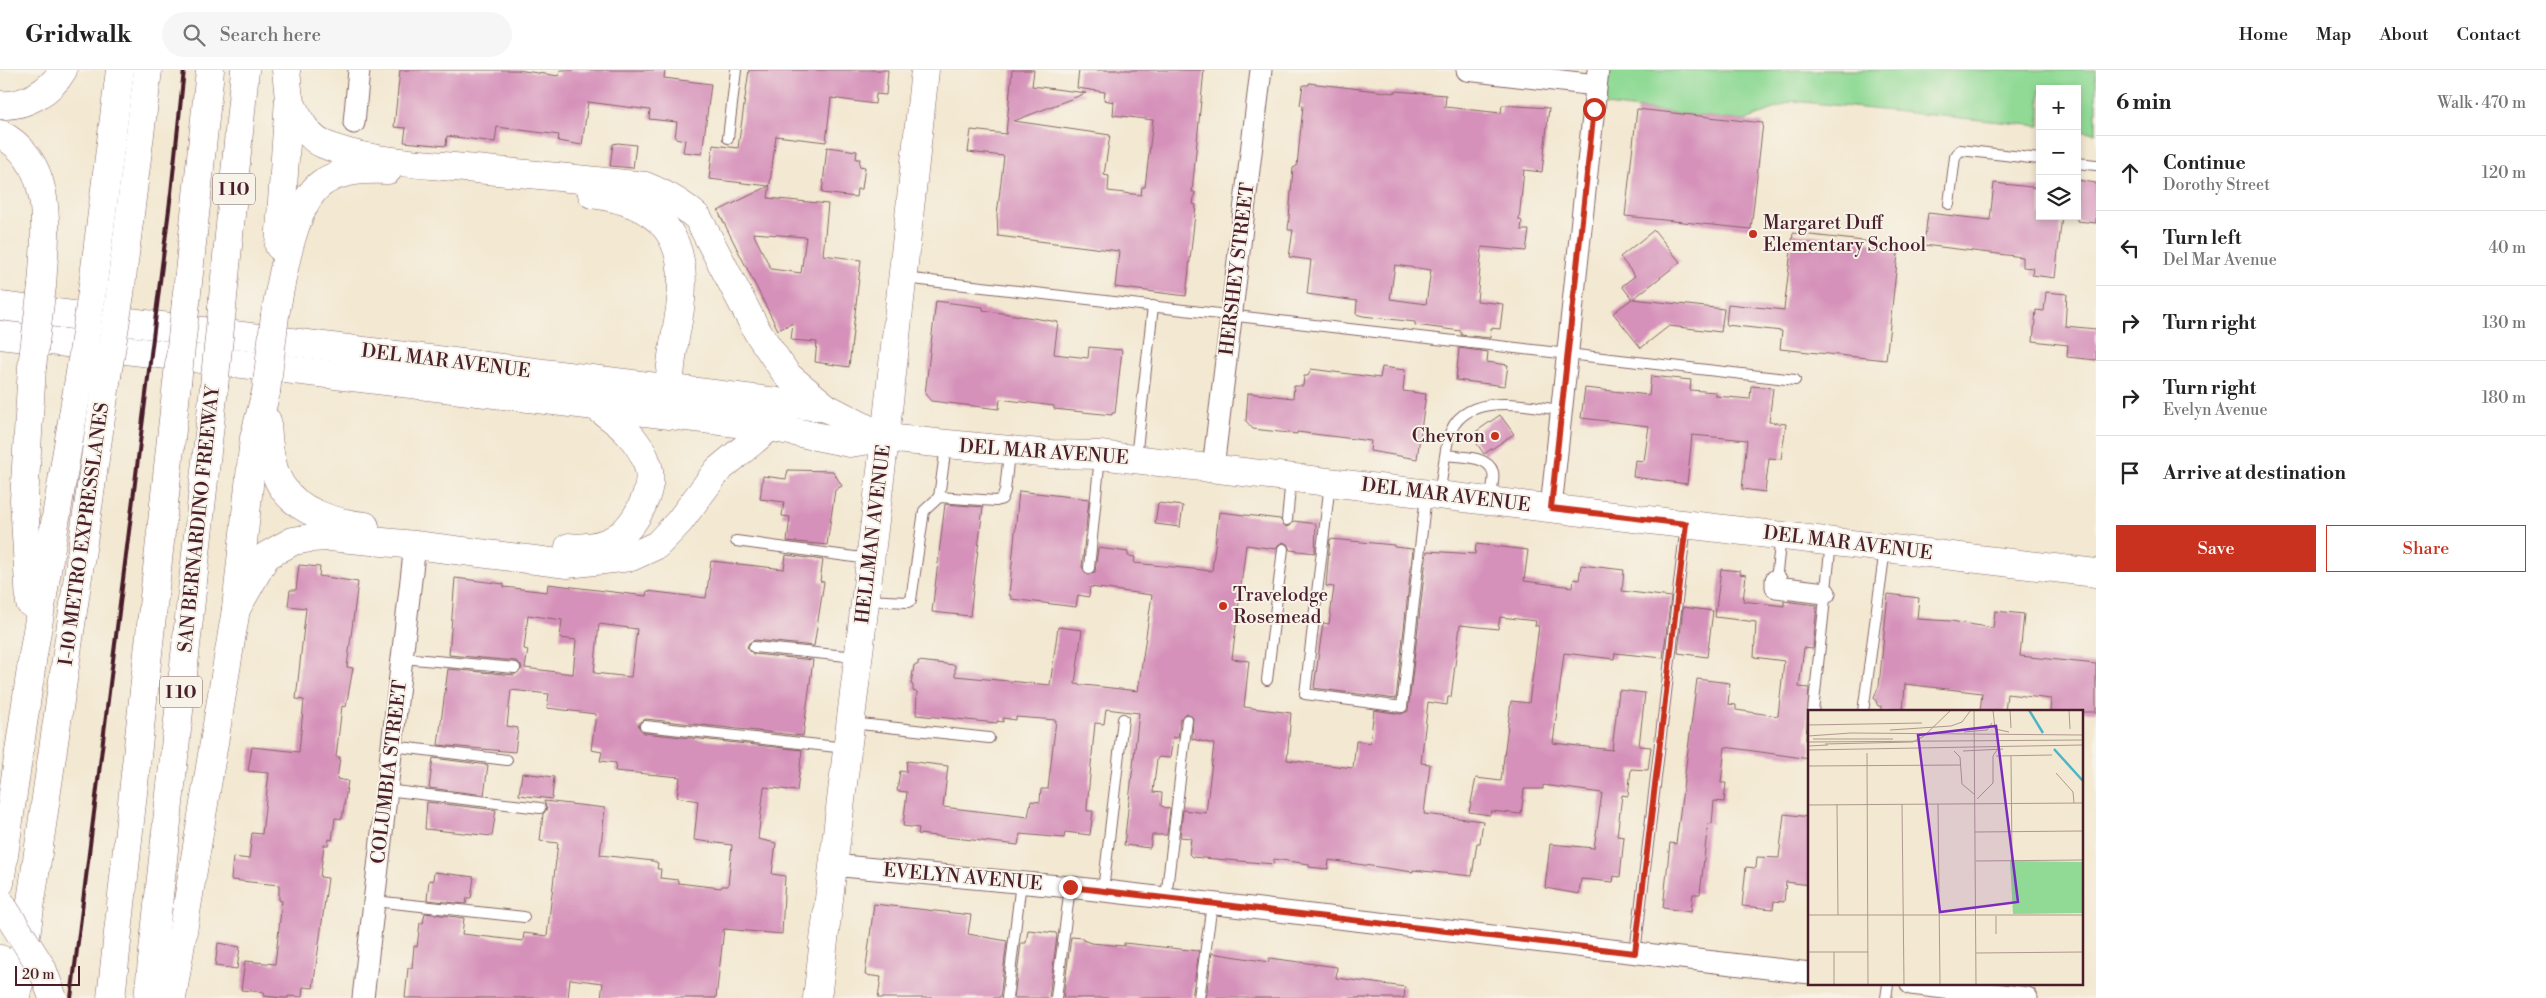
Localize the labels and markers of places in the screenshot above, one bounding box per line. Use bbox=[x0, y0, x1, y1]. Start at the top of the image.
place label: Margaret Duff Elementary School bbox=[1763, 211, 1927, 257]
marker: Margaret Duff Elementary School bbox=[1747, 228, 1759, 240]
place label: Chevron bbox=[1412, 424, 1485, 448]
marker: Chevron bbox=[1489, 430, 1501, 442]
place label: Travelodge Rosemead bbox=[1233, 583, 1328, 629]
marker: Travelodge Rosemead bbox=[1217, 600, 1229, 612]

